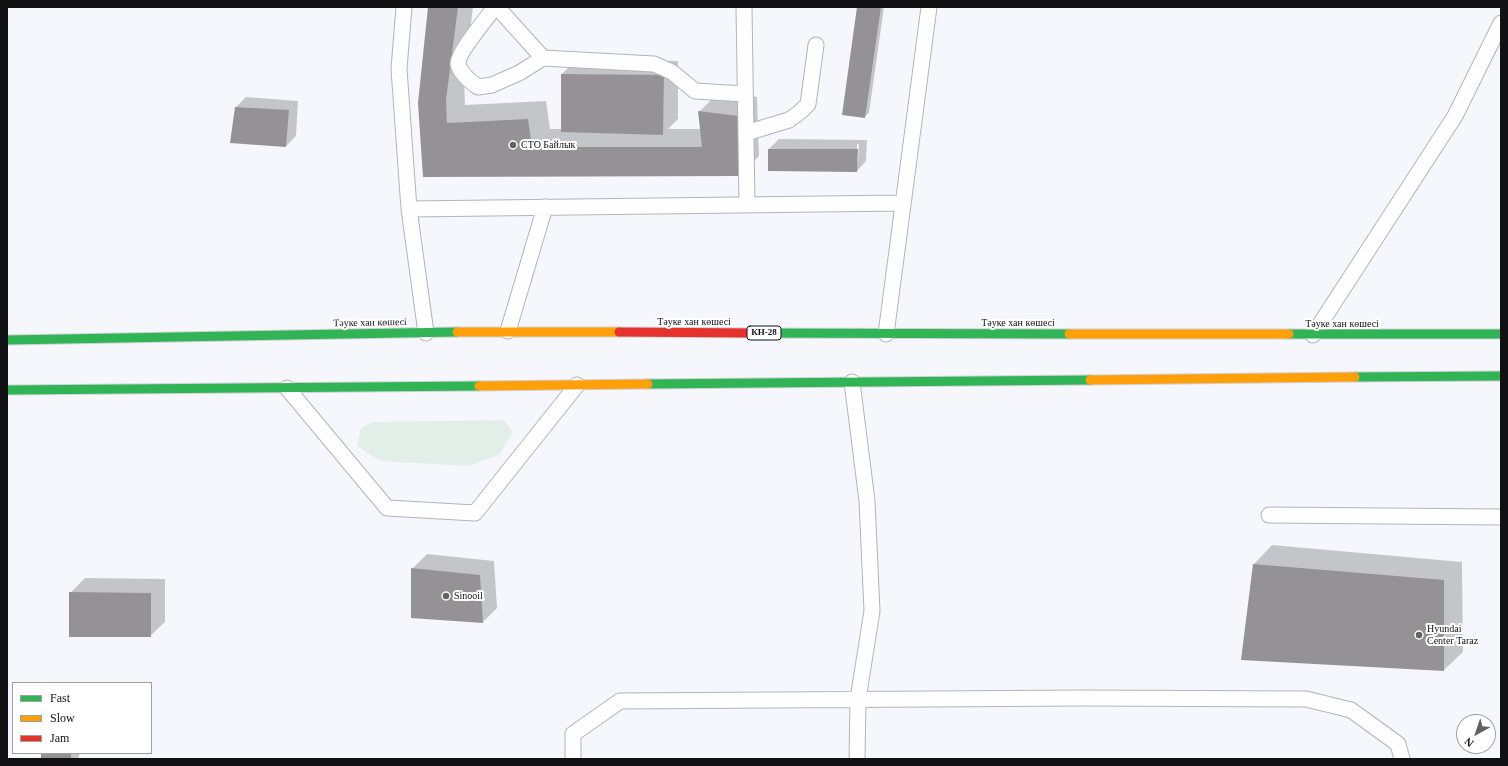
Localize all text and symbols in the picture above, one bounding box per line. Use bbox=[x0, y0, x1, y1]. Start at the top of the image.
place label: СТО Байлык bbox=[521, 139, 575, 151]
marker: СТО Байлык bbox=[508, 140, 518, 150]
street label: Тәуке хан көшесі bbox=[333, 316, 407, 330]
street label: Тәуке хан көшесі bbox=[657, 316, 731, 328]
street label: Тәуке хан көшесі bbox=[981, 317, 1055, 329]
street label: Тәуке хан көшесі bbox=[1305, 318, 1379, 330]
road number: КН-28 bbox=[747, 326, 781, 340]
place label: Sinooil bbox=[454, 590, 483, 602]
marker: Sinooil bbox=[441, 591, 451, 601]
place label: Hyundai Center Taraz bbox=[1427, 623, 1478, 646]
marker: Hyundai Center Taraz bbox=[1414, 630, 1424, 640]
legend bbox=[12, 682, 152, 754]
text: Fast bbox=[50, 691, 70, 705]
text: Slow bbox=[50, 711, 75, 725]
north arrow bbox=[1456, 714, 1496, 754]
text: Jam bbox=[50, 731, 69, 745]
text: N bbox=[1462, 735, 1476, 750]

